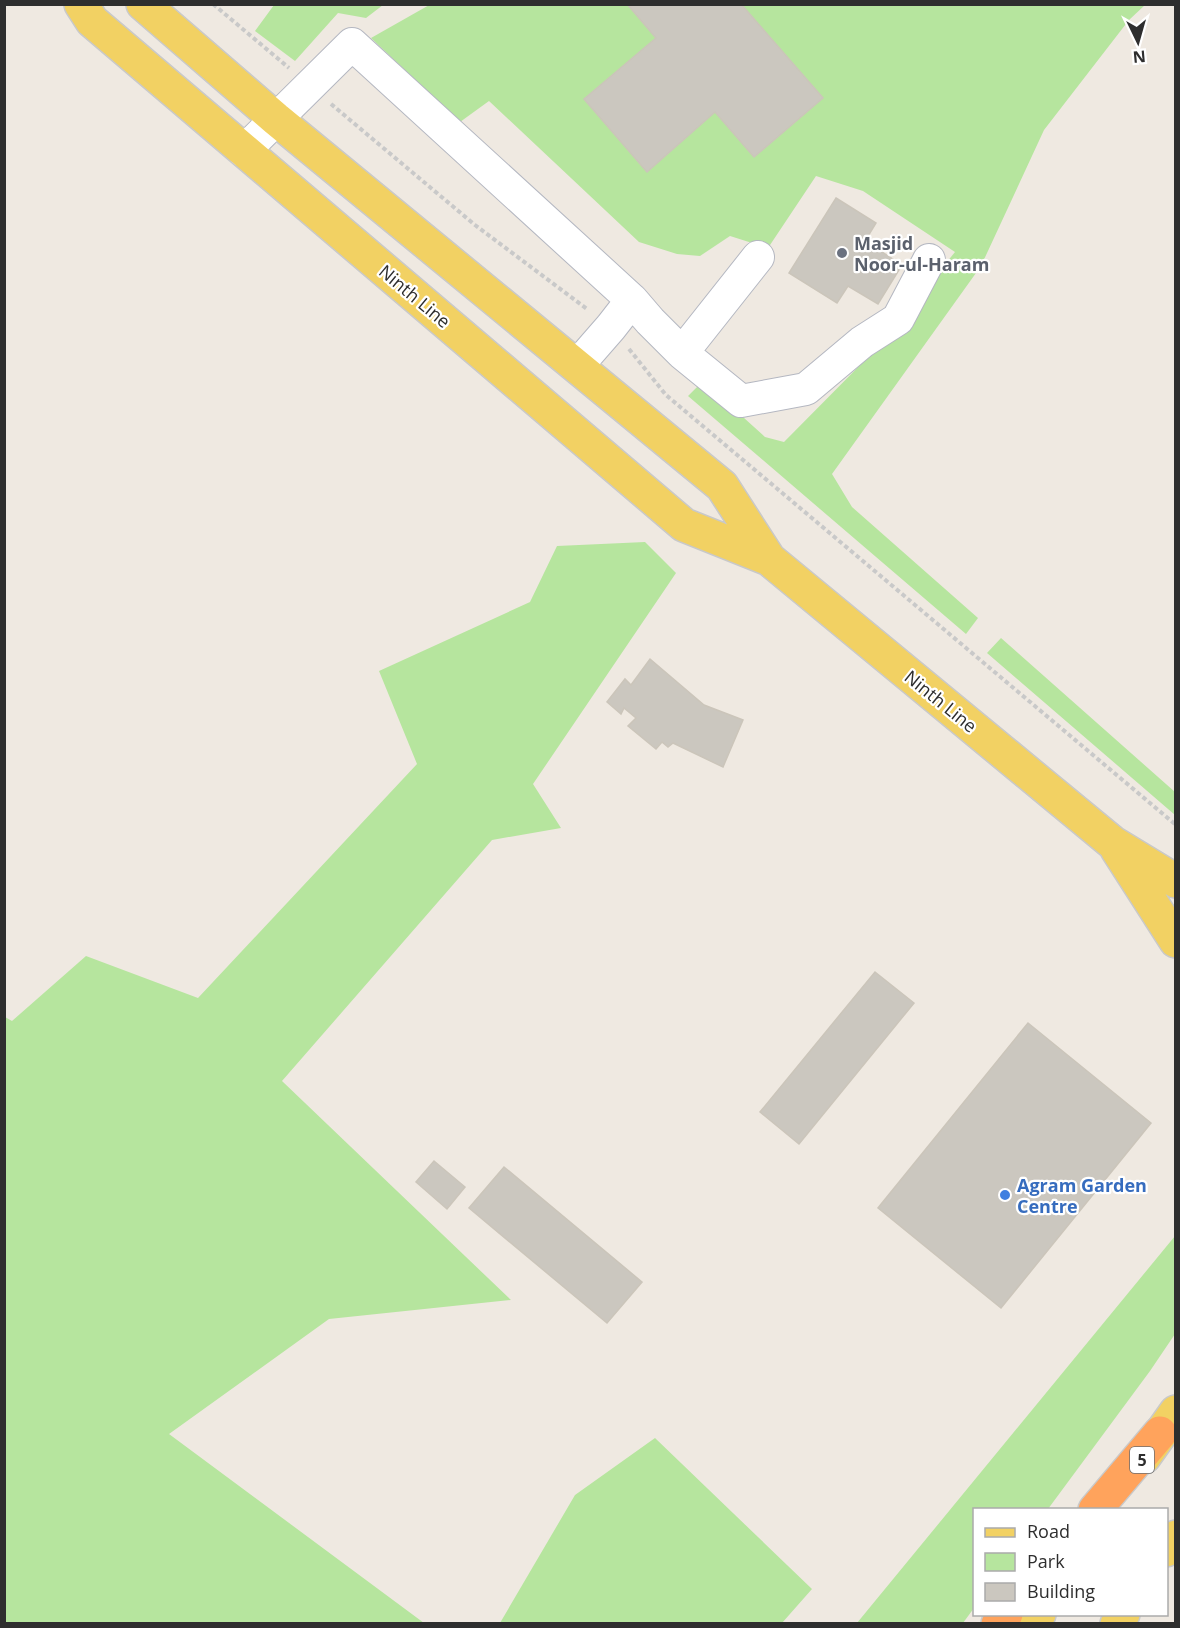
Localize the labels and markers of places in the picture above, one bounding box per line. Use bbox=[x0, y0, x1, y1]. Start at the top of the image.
place label: Masjid Noor-ul-Haram bbox=[854, 231, 989, 276]
marker: Masjid Noor-ul-Haram bbox=[835, 246, 849, 260]
place label: Agram Garden Centre bbox=[1017, 1173, 1147, 1218]
marker: Agram Garden Centre bbox=[998, 1188, 1012, 1202]

